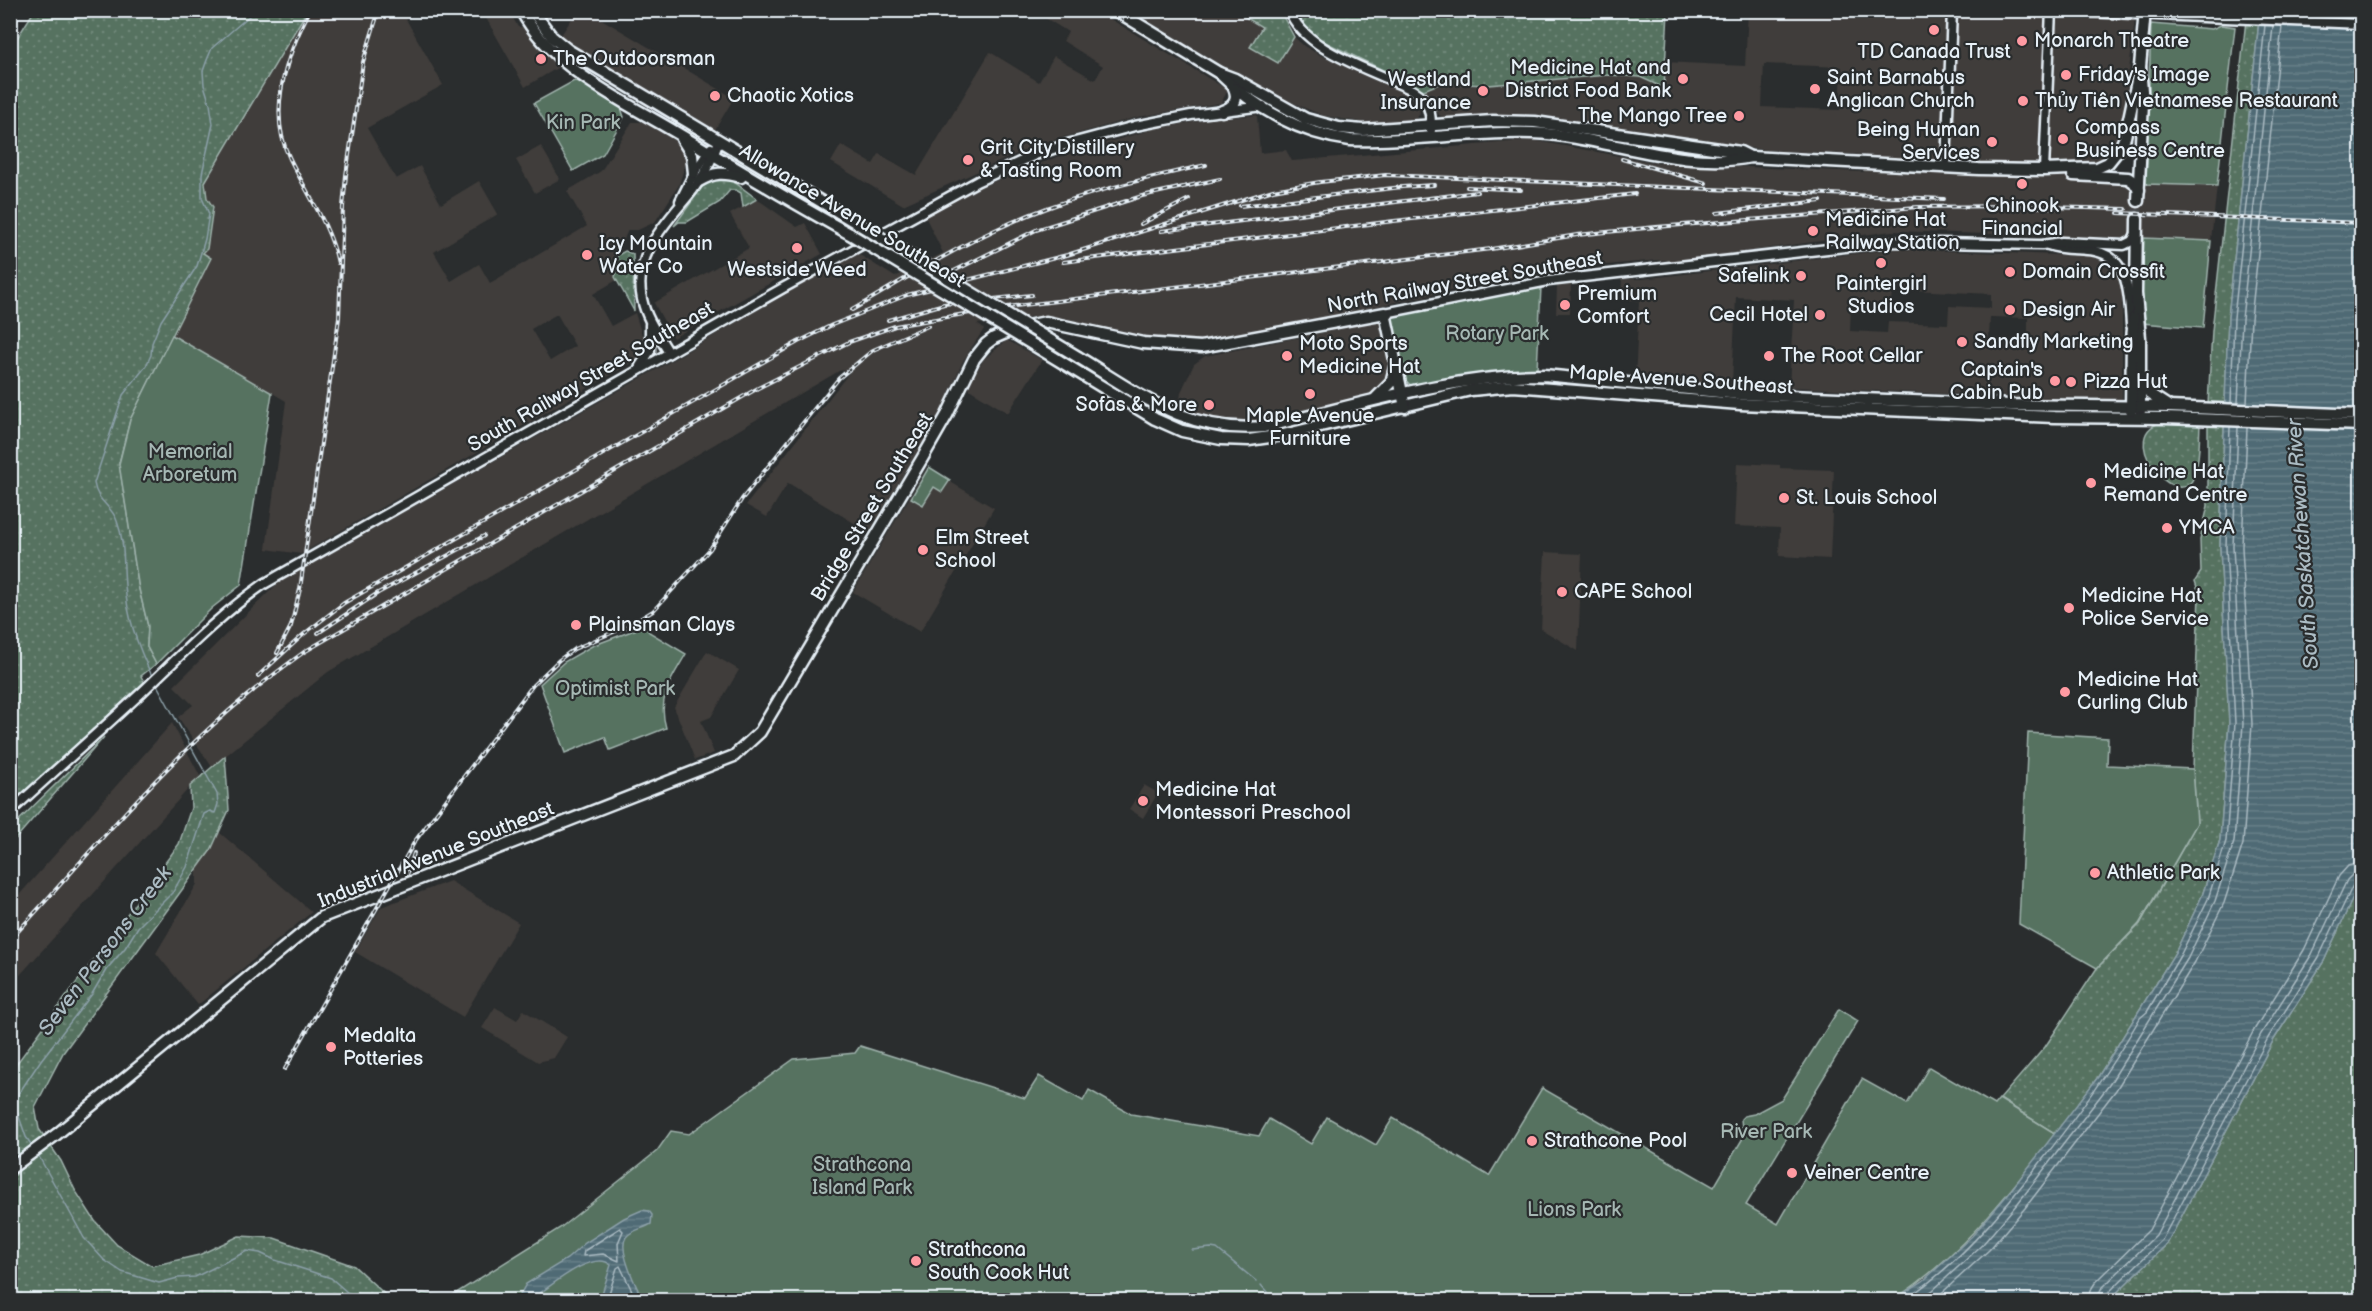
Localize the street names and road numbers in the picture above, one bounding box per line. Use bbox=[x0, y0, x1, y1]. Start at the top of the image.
street label: Allowance Avenue Southeast bbox=[735, 139, 969, 293]
street label: North Railway Street Southeast bbox=[1325, 246, 1605, 318]
street label: South Railway Street Southeast bbox=[464, 297, 718, 457]
street label: Maple Avenue Southeast bbox=[1568, 360, 1794, 400]
street label: Bridge Street Southeast bbox=[806, 408, 938, 606]
street label: Industrial Avenue Southeast bbox=[315, 797, 557, 913]

